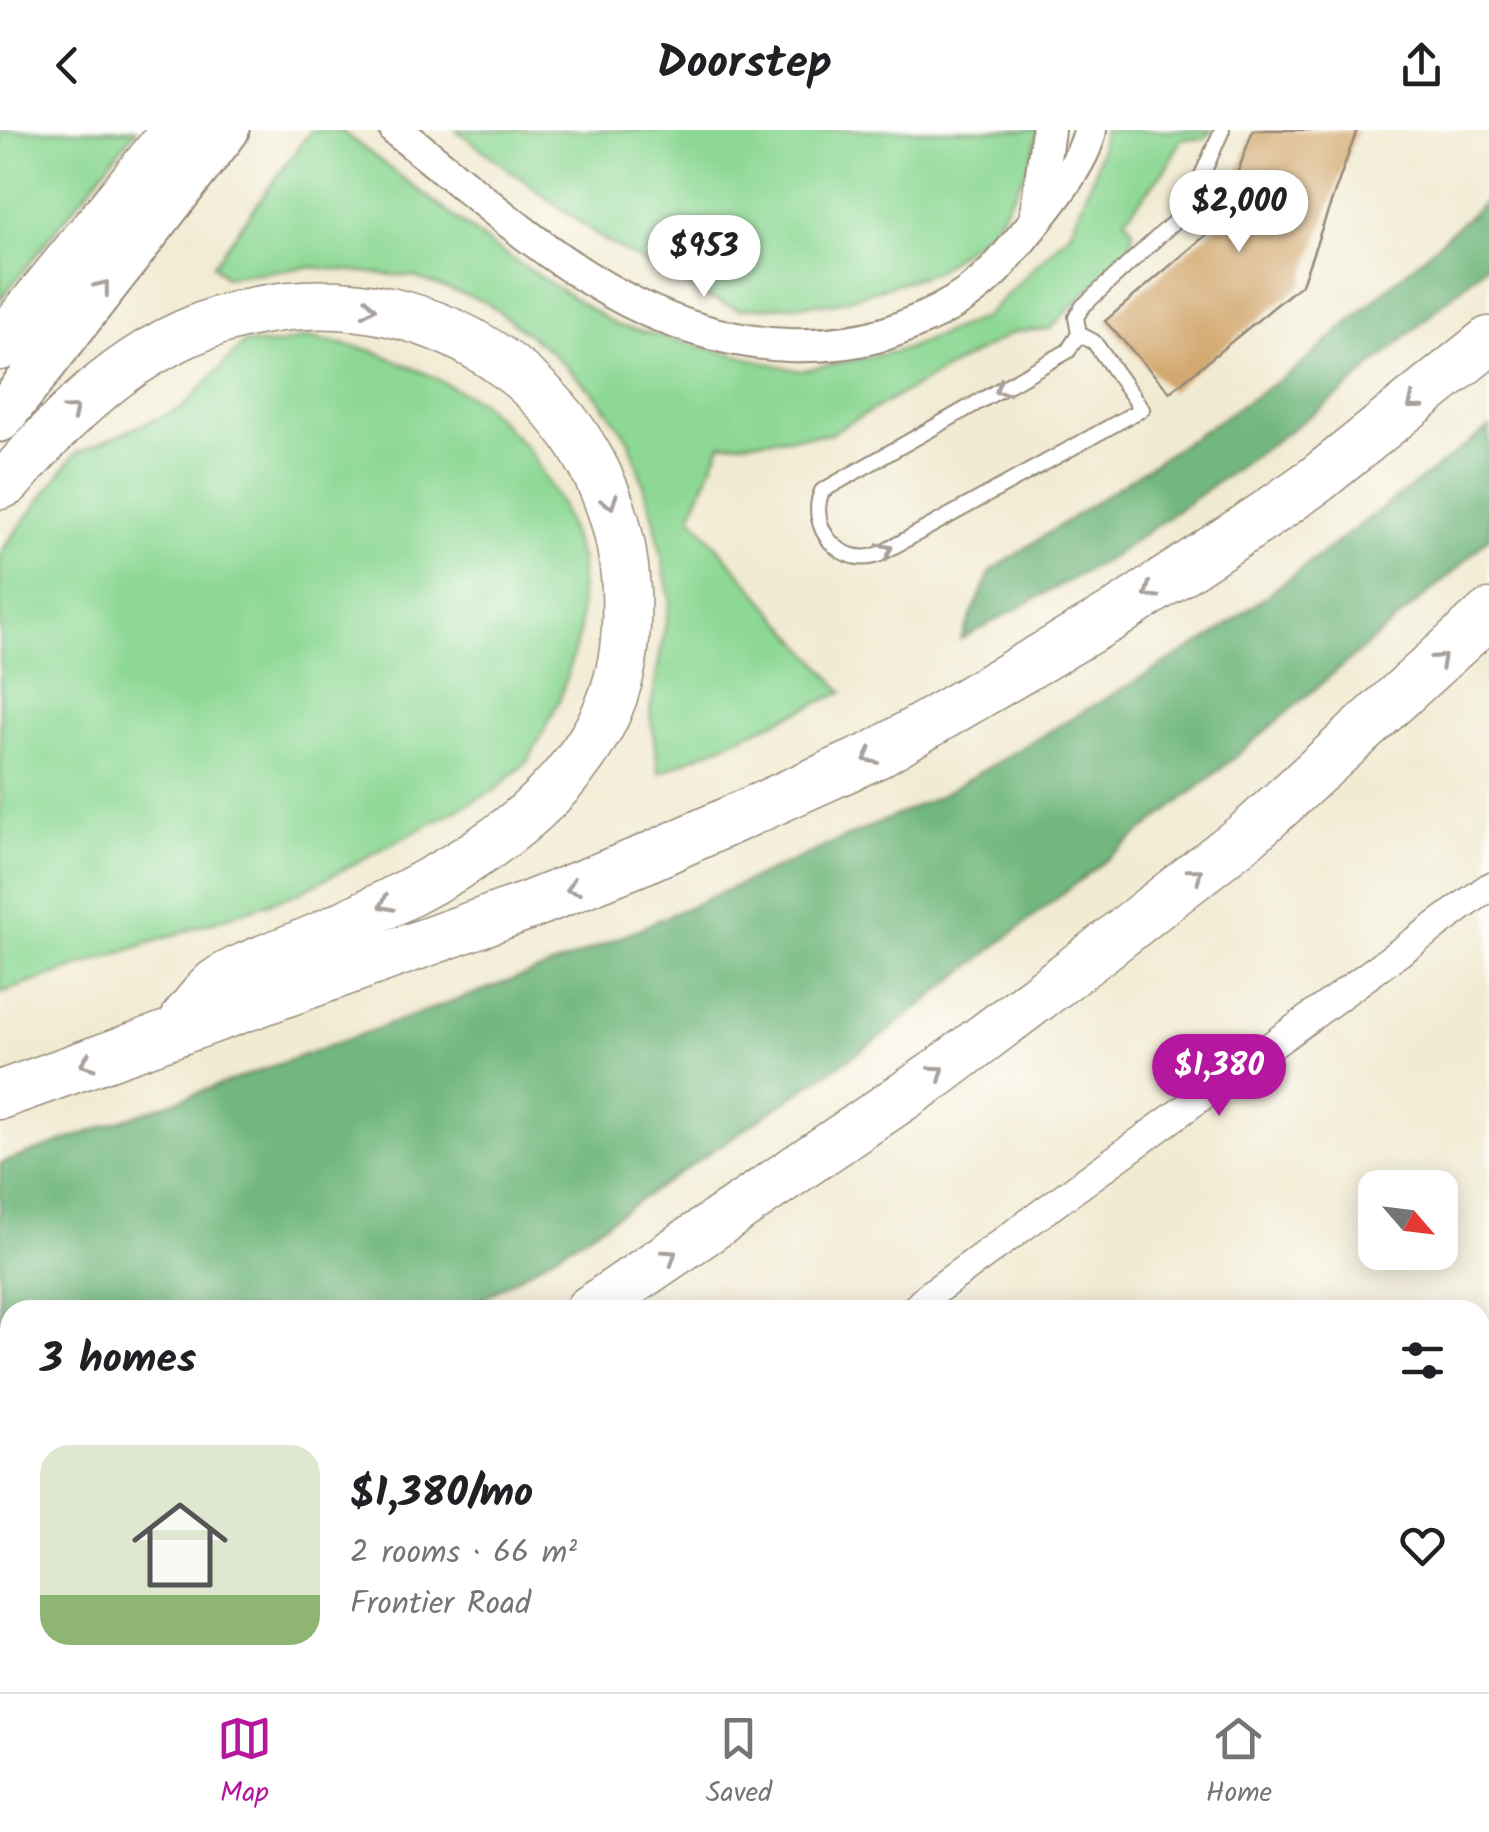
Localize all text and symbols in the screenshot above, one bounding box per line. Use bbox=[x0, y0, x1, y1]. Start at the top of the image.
text: Doorstep bbox=[657, 29, 832, 101]
icon: back bbox=[40, 38, 95, 93]
icon: share bbox=[1394, 38, 1449, 93]
pin: $2,000 bbox=[1158, 170, 1320, 255]
text: $2,000 bbox=[1191, 177, 1287, 228]
pin: $953 bbox=[645, 215, 763, 300]
text: $953 bbox=[670, 222, 738, 273]
one-way arrow bbox=[91, 280, 109, 298]
one-way arrow bbox=[361, 297, 377, 318]
one-way arrow bbox=[993, 376, 1011, 396]
one-way arrow bbox=[1407, 391, 1425, 409]
one-way arrow bbox=[61, 404, 79, 422]
one-way arrow bbox=[598, 492, 619, 509]
one-way arrow bbox=[876, 542, 894, 562]
one-way arrow bbox=[1142, 579, 1160, 598]
one-way arrow bbox=[1429, 654, 1447, 672]
one-way arrow bbox=[862, 745, 880, 765]
one-way arrow bbox=[1185, 869, 1203, 886]
one-way arrow bbox=[565, 877, 583, 897]
one-way arrow bbox=[378, 892, 396, 911]
pin: $1,380 bbox=[1138, 1034, 1300, 1119]
text: $1,380 bbox=[1174, 1041, 1264, 1092]
one-way arrow bbox=[79, 1051, 96, 1072]
one-way arrow bbox=[927, 1066, 946, 1084]
north arrow bbox=[1358, 1170, 1458, 1270]
map controls bbox=[1358, 1170, 1458, 1270]
one-way arrow bbox=[659, 1250, 678, 1268]
text: 3 homes bbox=[40, 1327, 196, 1394]
icon: filters bbox=[1395, 1333, 1450, 1388]
text: $1,380/mo bbox=[350, 1461, 533, 1528]
icon: home bbox=[120, 1485, 240, 1605]
icon: heart bbox=[1395, 1518, 1450, 1573]
text: 2 rooms · 66 m² bbox=[350, 1528, 577, 1579]
text: Frontier Road bbox=[350, 1579, 531, 1630]
tab: Map bbox=[217, 1711, 272, 1816]
tab: Saved bbox=[706, 1711, 772, 1816]
tab: Home bbox=[1206, 1711, 1272, 1816]

